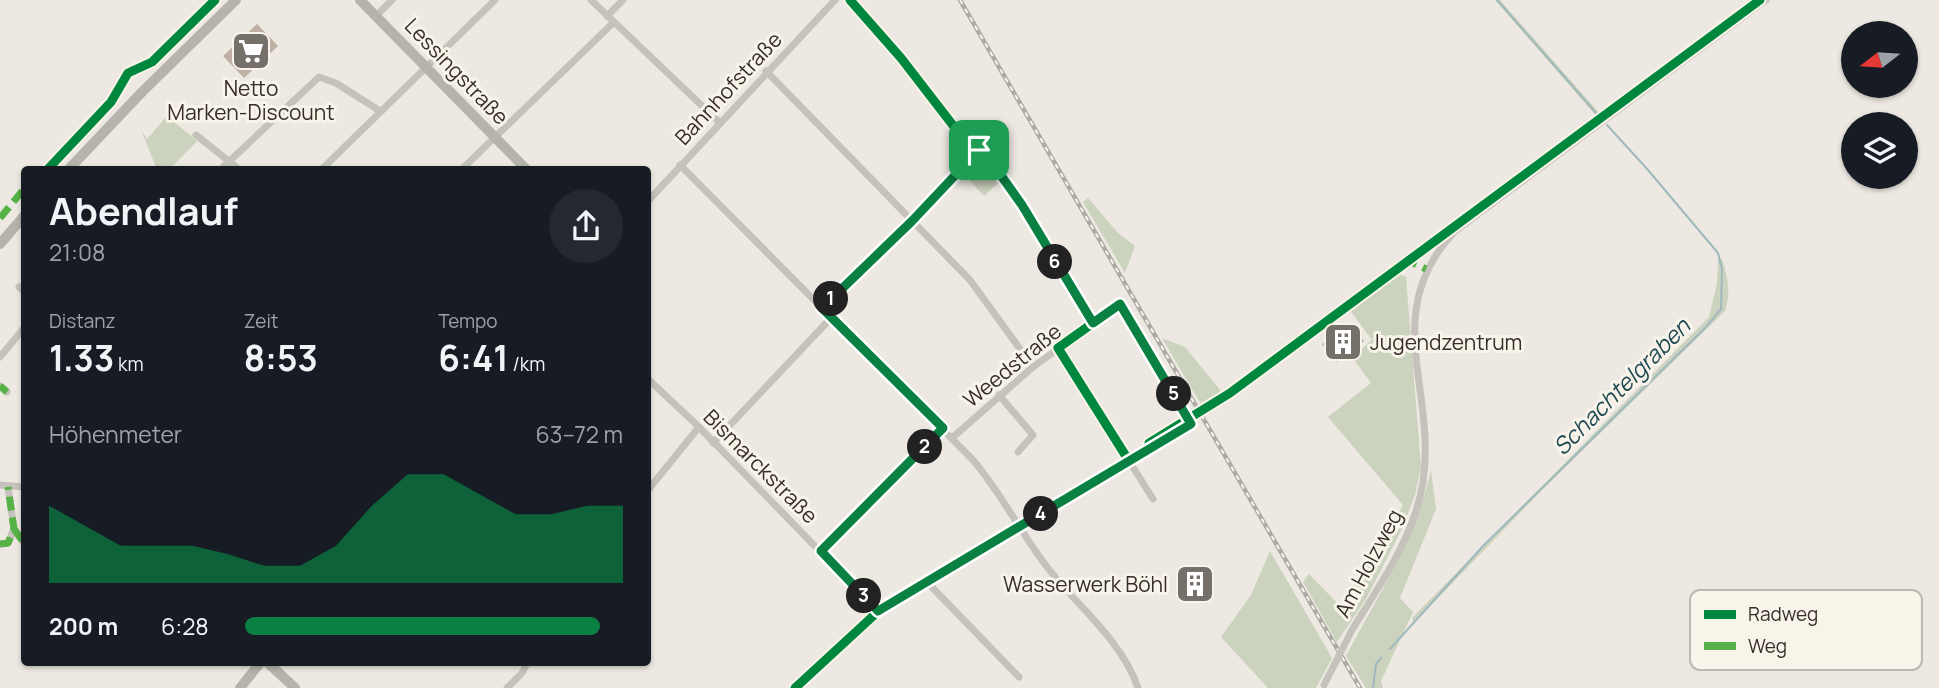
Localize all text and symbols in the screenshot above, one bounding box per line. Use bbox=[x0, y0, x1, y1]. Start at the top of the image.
street label: Lessingstraße bbox=[399, 12, 515, 130]
north arrow bbox=[1841, 21, 1918, 98]
map controls bbox=[1841, 21, 1918, 189]
street label: Bahnhofstraße bbox=[668, 25, 788, 151]
supermarket icon: Netto Marken-Discount bbox=[230, 30, 272, 72]
place label: Netto Marken-Discount bbox=[167, 74, 335, 126]
button: layers bbox=[1841, 112, 1918, 189]
pin bbox=[949, 120, 1009, 180]
icon: arrive bbox=[960, 131, 998, 169]
text: Abendlauf bbox=[49, 184, 238, 236]
button: share bbox=[549, 189, 623, 263]
text: 21:08 bbox=[49, 236, 105, 268]
pin: 6 bbox=[1038, 244, 1072, 280]
text: 6 bbox=[1049, 248, 1060, 274]
pin: 1 bbox=[814, 282, 848, 316]
text: 1 bbox=[826, 285, 835, 311]
text: Distanz bbox=[49, 308, 116, 334]
text: Zeit bbox=[244, 308, 278, 334]
text: Tempo bbox=[438, 308, 498, 334]
water label: Schachtelgraben bbox=[1545, 309, 1698, 462]
street label: Weedstraße bbox=[957, 317, 1067, 413]
building icon: Jugendzentrum bbox=[1322, 321, 1364, 363]
place label: Jugendzentrum bbox=[1370, 328, 1522, 356]
text: 1.33 bbox=[49, 334, 114, 382]
text: 8:53 bbox=[244, 334, 318, 382]
text: 6:41 bbox=[438, 334, 509, 382]
text: km bbox=[114, 351, 144, 377]
text: /km bbox=[509, 351, 545, 377]
pin: 5 bbox=[1156, 376, 1192, 412]
text: 5 bbox=[1168, 380, 1179, 406]
street label: Bismarckstraße bbox=[698, 403, 824, 529]
text: Höhenmeter bbox=[49, 418, 182, 450]
text: 63–72 m bbox=[536, 418, 623, 450]
pin: 2 bbox=[908, 430, 942, 464]
text: 2 bbox=[919, 433, 930, 459]
pin: 4 bbox=[1024, 496, 1058, 532]
text: 4 bbox=[1035, 500, 1046, 526]
street label: Am Holzweg bbox=[1328, 504, 1408, 622]
building icon: Wasserwerk Böhl bbox=[1174, 563, 1216, 605]
place label: Wasserwerk Böhl bbox=[1003, 570, 1168, 598]
pin: 3 bbox=[846, 578, 882, 614]
text: 3 bbox=[858, 582, 869, 608]
legend bbox=[1690, 590, 1922, 670]
text: Radweg bbox=[1748, 601, 1818, 627]
text: 200 m bbox=[49, 610, 118, 642]
text: 6:28 bbox=[161, 610, 209, 642]
text: Weg bbox=[1748, 633, 1787, 659]

